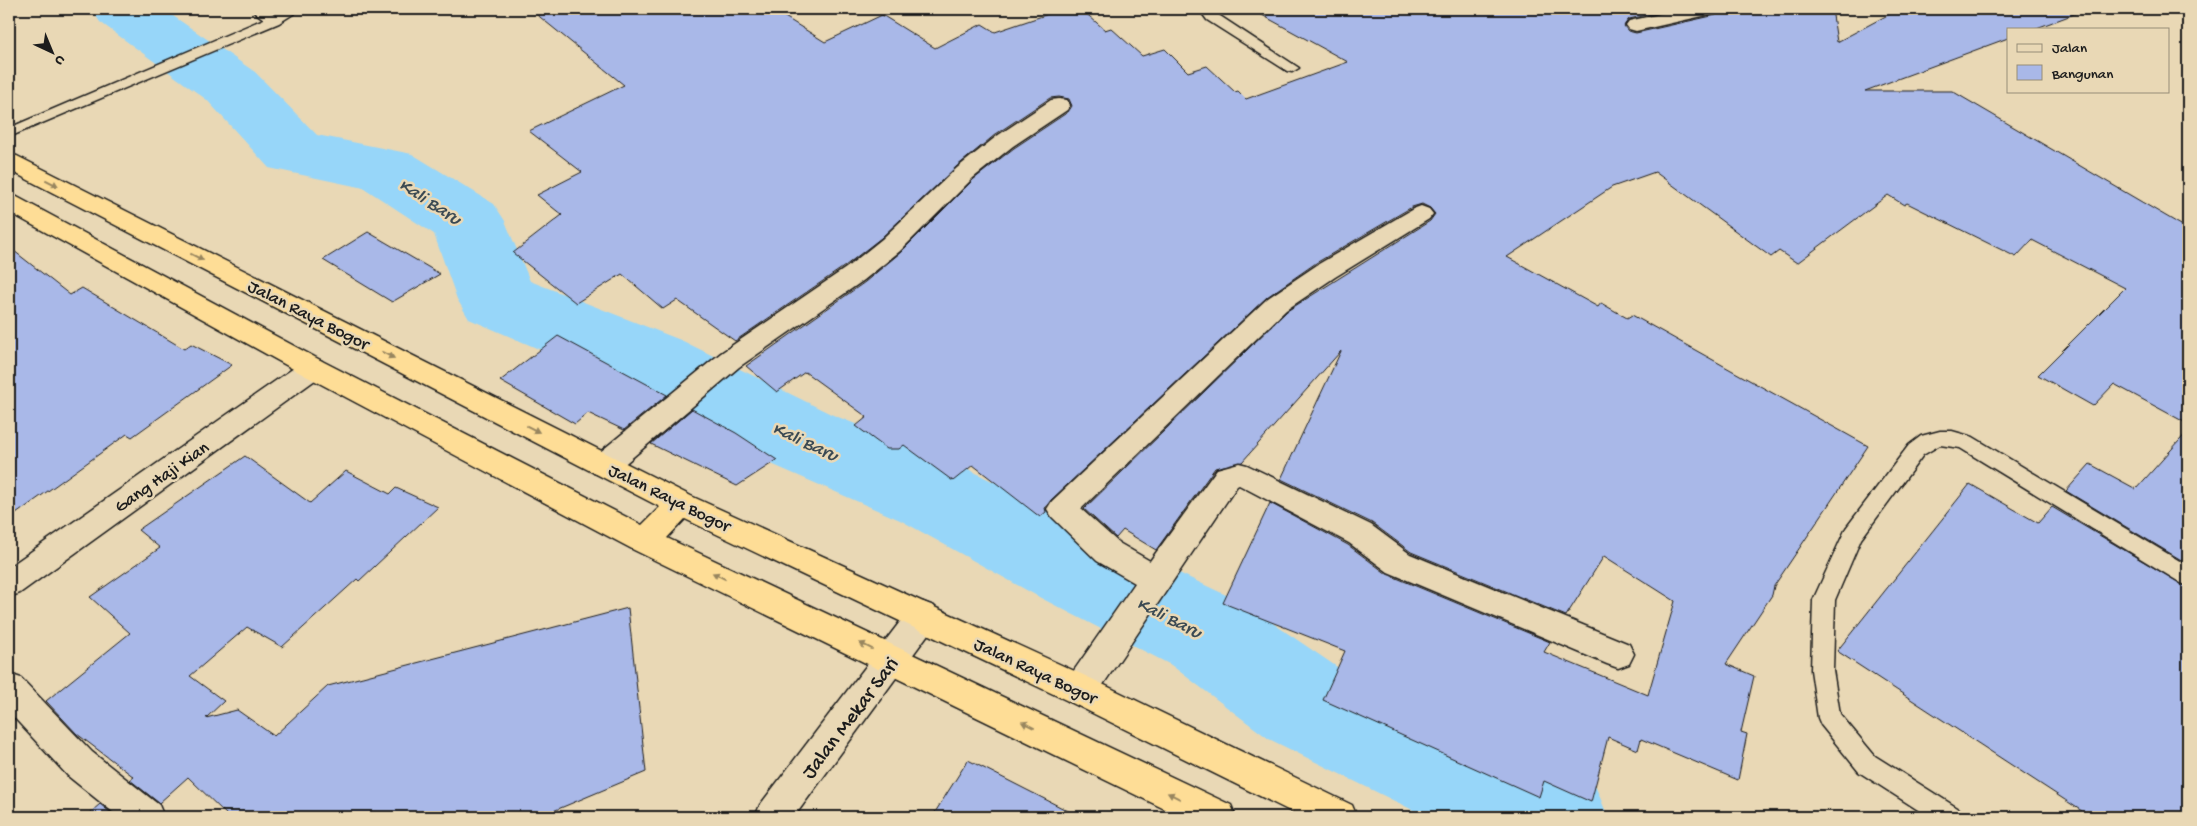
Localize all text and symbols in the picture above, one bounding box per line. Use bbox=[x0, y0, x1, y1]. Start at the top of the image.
north arrow bbox=[28, 28, 78, 78]
legend bbox=[2007, 28, 2170, 92]
text: Jalan bbox=[2052, 40, 2087, 58]
text: U bbox=[50, 51, 68, 68]
text: Bangunan bbox=[2051, 66, 2113, 84]
water label: Kali Baru bbox=[394, 174, 466, 233]
one-way arrow bbox=[45, 179, 59, 187]
one-way arrow bbox=[190, 253, 204, 261]
street label: Jalan Raya Bogor bbox=[244, 277, 373, 357]
one-way arrow bbox=[381, 351, 395, 359]
water label: Kali Baru bbox=[768, 418, 843, 469]
one-way arrow bbox=[526, 425, 540, 433]
street label: Gang Haji Kian bbox=[111, 438, 214, 518]
street label: Jalan Raya Bogor bbox=[604, 461, 735, 539]
one-way arrow bbox=[712, 572, 727, 581]
water label: Kali Baru bbox=[1132, 593, 1207, 646]
street label: Jalan Raya Bogor bbox=[970, 635, 1101, 711]
one-way arrow bbox=[859, 642, 873, 650]
street label: Jalan Mekar Sari bbox=[798, 653, 906, 785]
one-way arrow bbox=[1021, 721, 1035, 729]
one-way arrow bbox=[1167, 792, 1181, 800]

